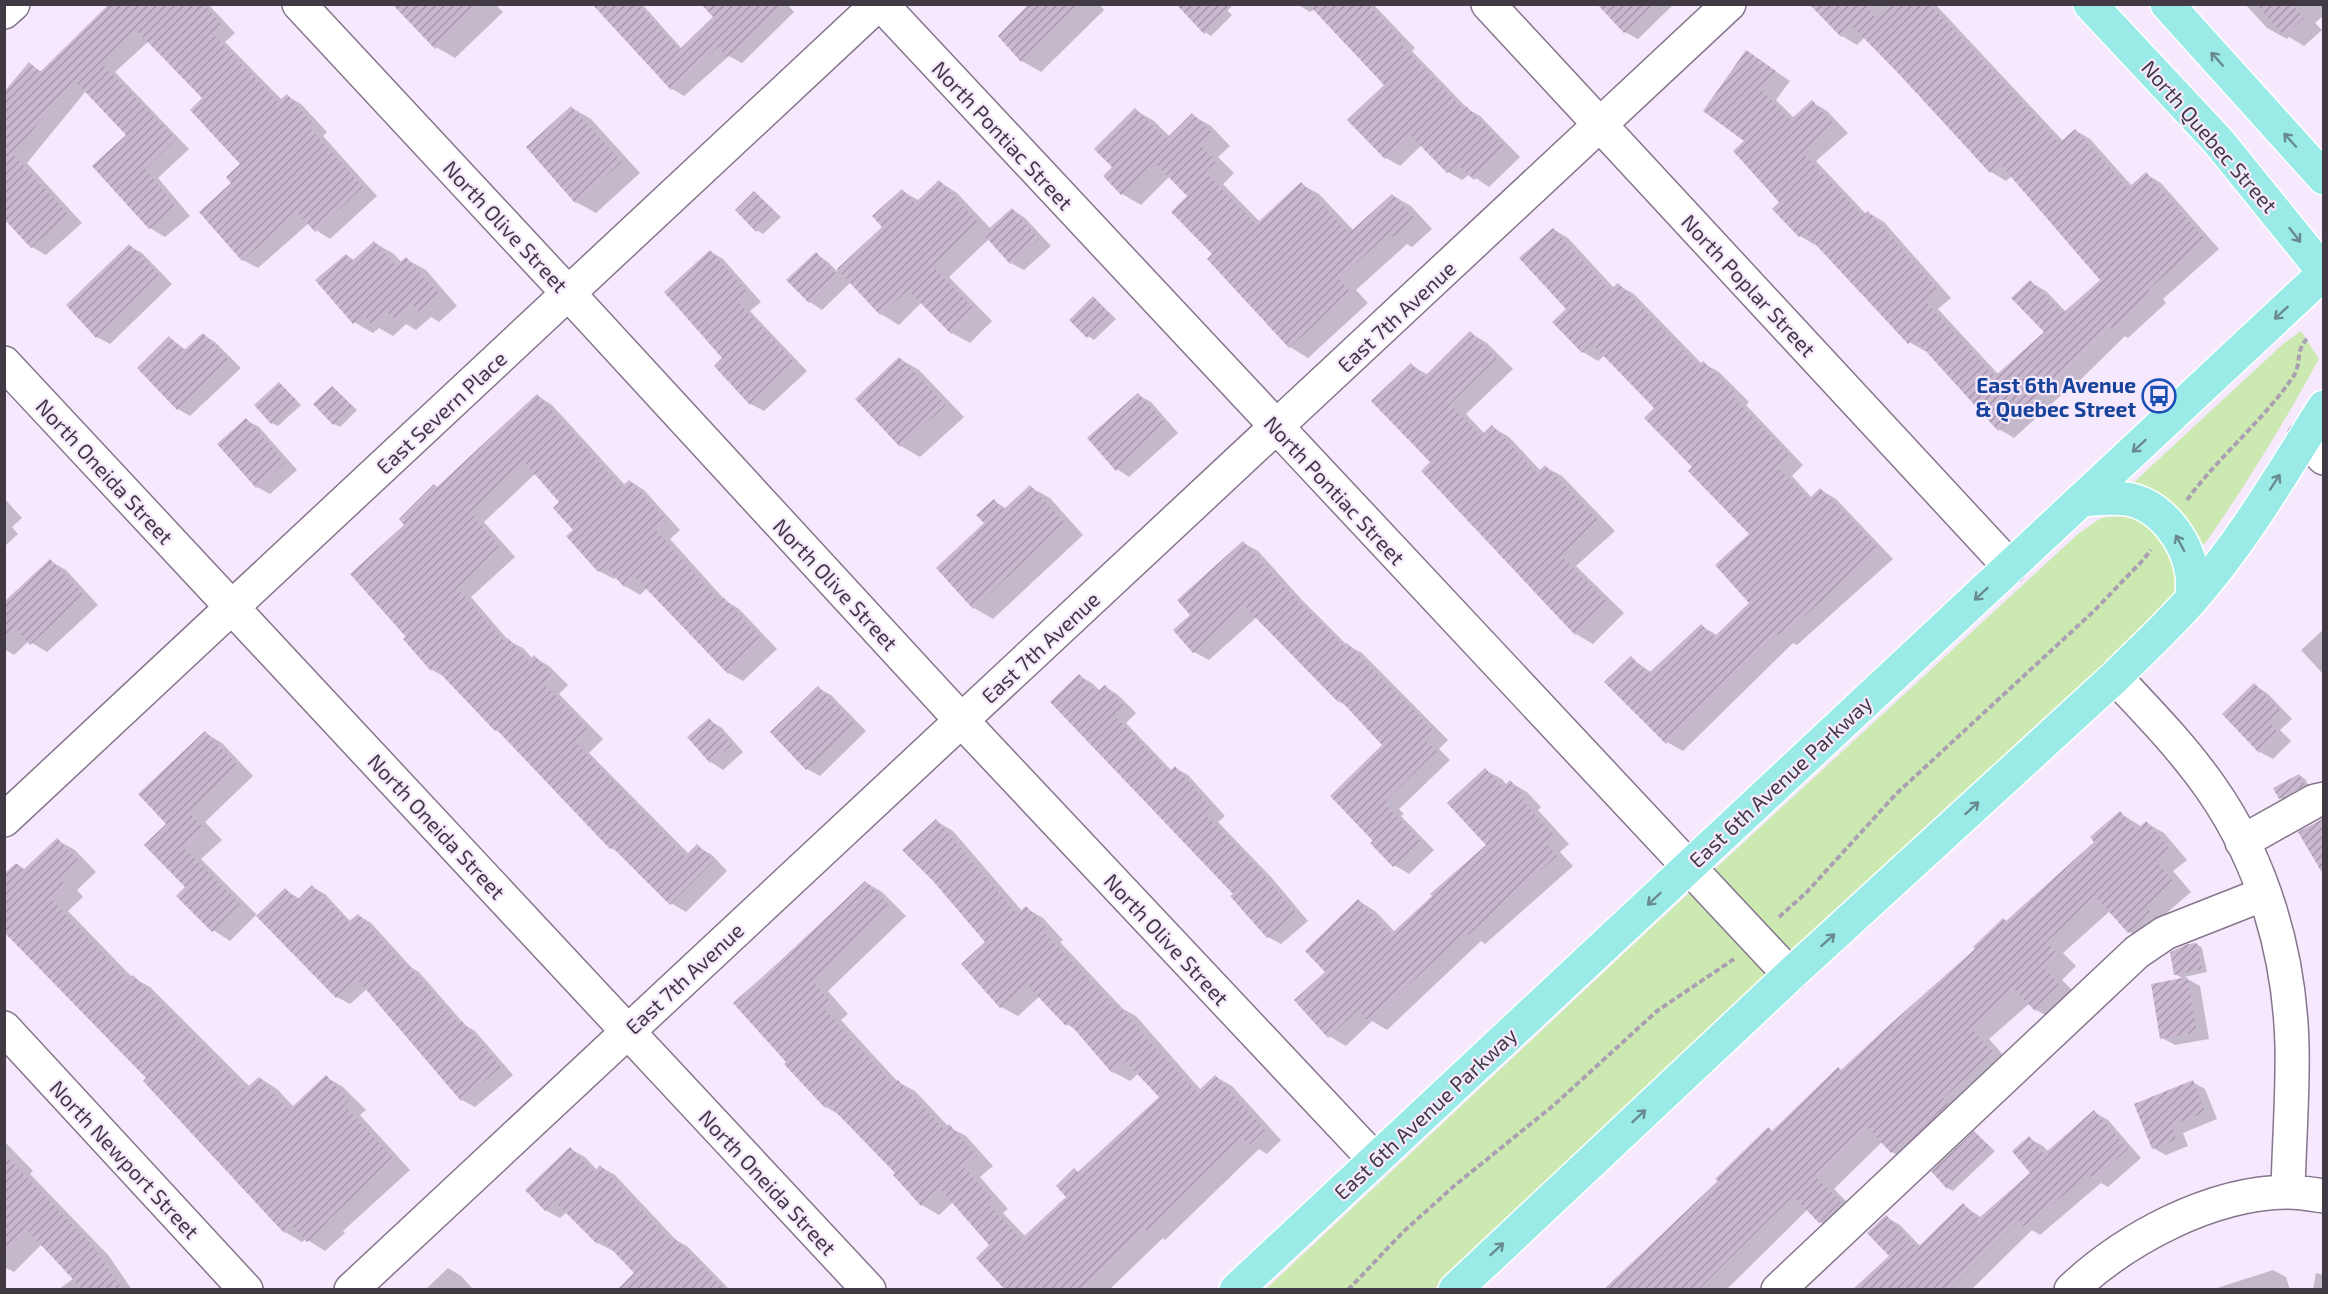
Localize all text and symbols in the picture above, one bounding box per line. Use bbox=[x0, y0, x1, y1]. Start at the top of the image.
one-way arrow bbox=[2210, 52, 2224, 67]
street label: North Pontiac Street bbox=[928, 55, 1078, 215]
street label: North Quebec Street bbox=[2136, 55, 2283, 218]
one-way arrow bbox=[2283, 133, 2297, 148]
street label: North Olive Street bbox=[439, 155, 573, 297]
street label: North Poplar Street bbox=[1677, 209, 1821, 361]
one-way arrow bbox=[2288, 227, 2301, 243]
street label: East 7th Avenue bbox=[1332, 255, 1460, 377]
one-way arrow bbox=[2274, 306, 2289, 320]
street label: East Severn Place bbox=[371, 345, 511, 479]
place label: East 6th Avenue & Quebec Street bbox=[1975, 372, 2136, 422]
bus stop icon: East 6th Avenue & Quebec Street bbox=[2141, 378, 2177, 414]
street label: North Oneida Street bbox=[31, 393, 179, 549]
street label: North Pontiac Street bbox=[1260, 410, 1410, 570]
one-way arrow bbox=[2131, 439, 2146, 453]
one-way arrow bbox=[2269, 475, 2281, 491]
street label: North Olive Street bbox=[769, 513, 903, 655]
one-way arrow bbox=[2174, 534, 2185, 552]
street label: East 7th Avenue bbox=[976, 586, 1104, 708]
one-way arrow bbox=[1973, 586, 1988, 601]
street label: East 6th Avenue Parkway bbox=[1683, 690, 1877, 872]
street label: North Oneida Street bbox=[363, 748, 511, 904]
one-way arrow bbox=[1964, 801, 1979, 815]
street label: North Olive Street bbox=[1100, 868, 1234, 1010]
one-way arrow bbox=[1647, 892, 1662, 906]
street label: East 7th Avenue bbox=[620, 917, 748, 1039]
one-way arrow bbox=[1820, 933, 1835, 947]
street label: East 6th Avenue Parkway bbox=[1328, 1022, 1522, 1204]
street label: North Newport Street bbox=[45, 1075, 205, 1243]
street label: North Oneida Street bbox=[694, 1104, 842, 1260]
one-way arrow bbox=[1632, 1109, 1647, 1123]
one-way arrow bbox=[1490, 1242, 1505, 1257]

